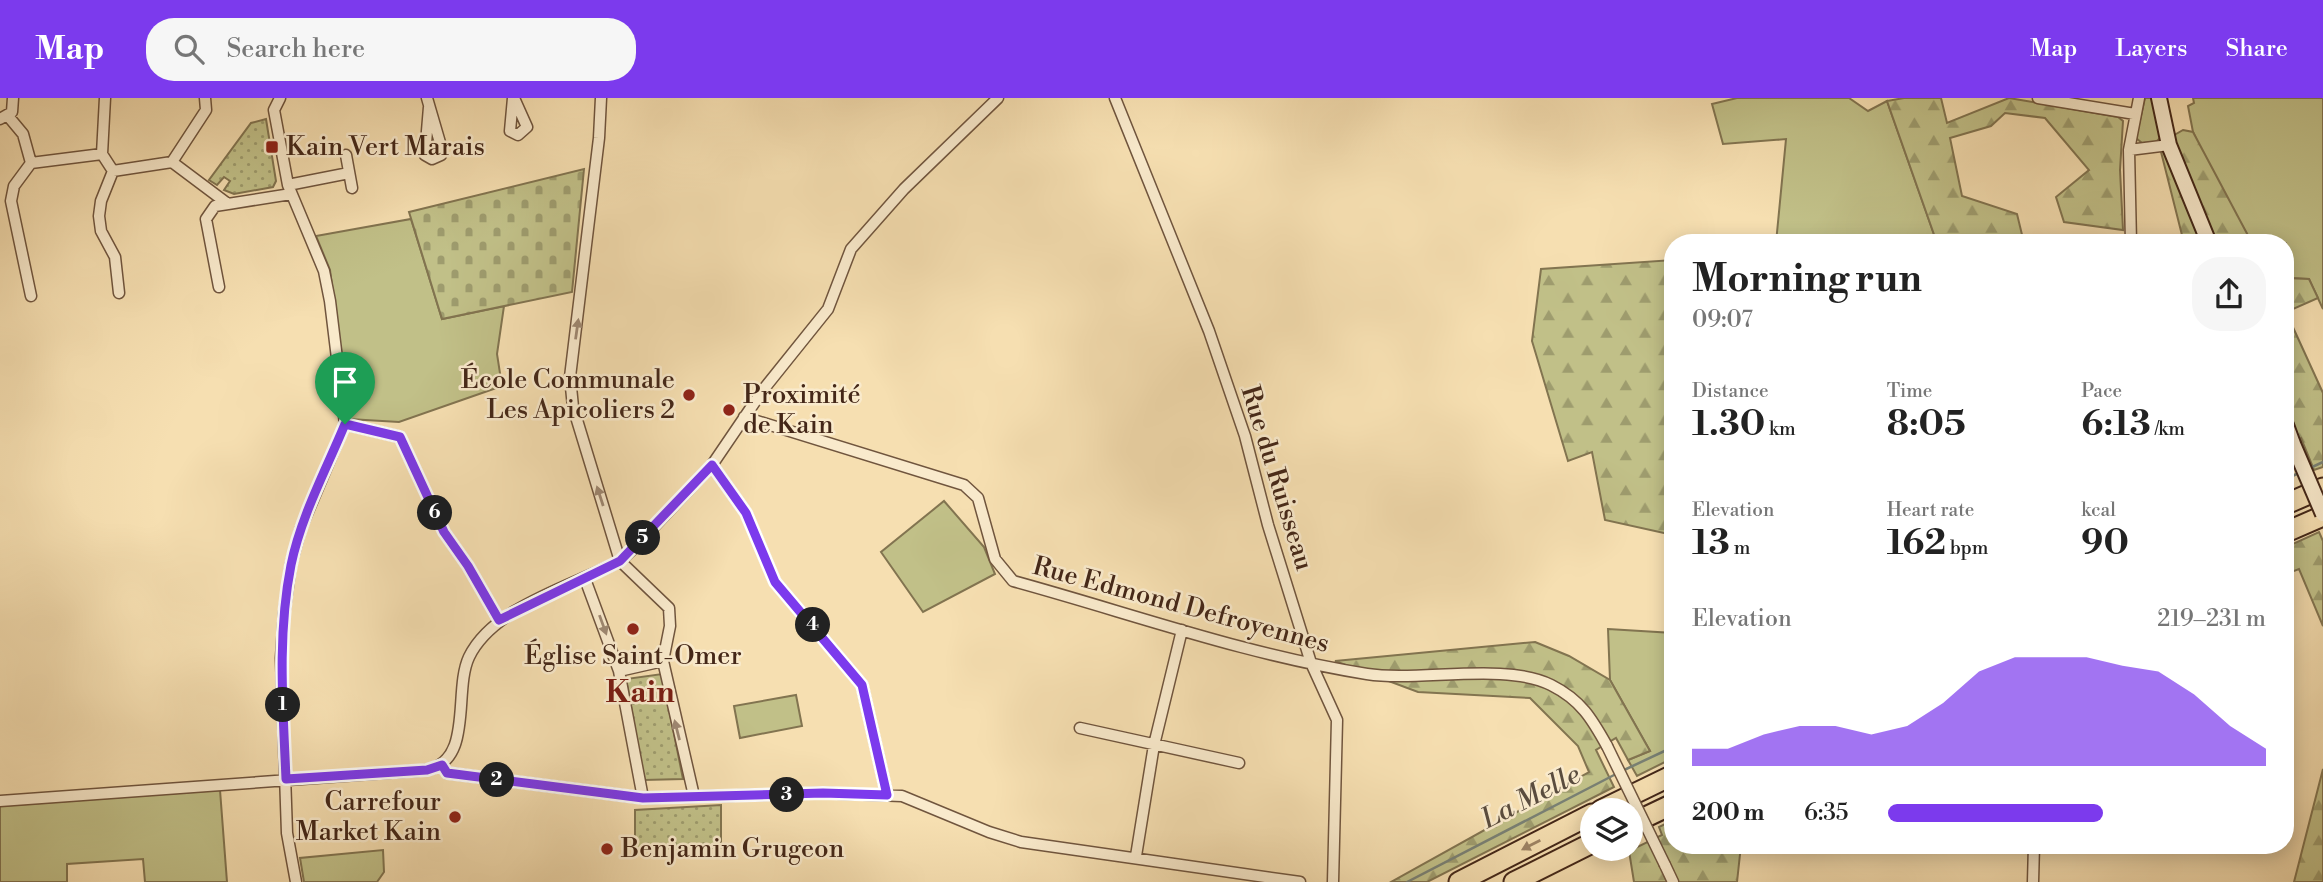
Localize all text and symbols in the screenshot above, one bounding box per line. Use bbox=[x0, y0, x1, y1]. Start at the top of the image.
search box bbox=[146, 18, 636, 81]
text: Map bbox=[35, 29, 104, 70]
icon: search bbox=[170, 30, 208, 68]
text: Search here bbox=[226, 33, 365, 65]
text: Map bbox=[2030, 34, 2077, 64]
text: Layers bbox=[2115, 34, 2187, 64]
text: Share bbox=[2225, 34, 2288, 64]
place label: Kain Vert Marais bbox=[286, 131, 485, 163]
marker: Kain Vert Marais bbox=[264, 139, 280, 155]
text: Morning run bbox=[1692, 256, 1922, 303]
button: share bbox=[2192, 257, 2266, 331]
text: 09:07 bbox=[1692, 306, 1753, 334]
one-way arrow bbox=[572, 318, 583, 340]
pin bbox=[315, 352, 375, 424]
place label: École Communale Les Apicoliers 2 bbox=[461, 362, 675, 426]
icon: arrive bbox=[326, 363, 364, 401]
place label: Proximité de Kain bbox=[743, 379, 861, 441]
text: Distance bbox=[1692, 379, 1769, 403]
text: Time bbox=[1887, 379, 1932, 403]
text: Pace bbox=[2081, 379, 2122, 403]
street label: Rue du Ruisseau bbox=[1234, 382, 1320, 574]
marker: École Communale Les Apicoliers 2 bbox=[681, 387, 697, 403]
marker: Proximité de Kain bbox=[721, 402, 737, 418]
text: 1.30 bbox=[1692, 403, 1765, 446]
text: 8:05 bbox=[1887, 403, 1966, 446]
text: 6:13 bbox=[2081, 403, 2151, 446]
text: km bbox=[1765, 417, 1796, 441]
text: /km bbox=[2151, 417, 2185, 441]
one-way arrow bbox=[594, 486, 604, 507]
pin: 6 bbox=[418, 496, 452, 530]
text: Elevation bbox=[1692, 498, 1774, 522]
text: Heart rate bbox=[1887, 498, 1974, 522]
text: kcal bbox=[2081, 498, 2116, 522]
text: 6 bbox=[429, 500, 440, 524]
pin: 5 bbox=[626, 520, 660, 556]
text: 13 bbox=[1692, 522, 1730, 565]
text: 162 bbox=[1887, 522, 1946, 565]
text: 90 bbox=[2081, 522, 2129, 565]
text: 5 bbox=[637, 525, 648, 549]
text: m bbox=[1730, 536, 1750, 560]
text: bpm bbox=[1946, 536, 1989, 560]
street label: Rue Edmond Defroyennes bbox=[1029, 550, 1333, 660]
text: Elevation bbox=[1692, 605, 1792, 633]
text: 219–231 m bbox=[2157, 605, 2266, 633]
pin: 4 bbox=[796, 608, 830, 642]
text: 4 bbox=[806, 612, 819, 636]
one-way arrow bbox=[598, 614, 609, 635]
marker: Église Saint-Omer bbox=[625, 621, 641, 637]
place label: Église Saint-Omer bbox=[524, 638, 742, 672]
district label: Kain bbox=[605, 674, 675, 712]
pin: 1 bbox=[266, 688, 300, 722]
text: 1 bbox=[278, 692, 287, 716]
one-way arrow bbox=[672, 718, 683, 740]
water label: La Melle bbox=[1475, 757, 1587, 837]
pin: 2 bbox=[480, 762, 514, 798]
text: 2 bbox=[491, 767, 502, 791]
pin: 3 bbox=[770, 778, 804, 812]
text: 3 bbox=[781, 782, 792, 806]
place label: Carrefour Market Kain bbox=[296, 786, 441, 848]
map controls bbox=[1580, 798, 1643, 861]
button: layers bbox=[1580, 798, 1643, 861]
text: 200 m bbox=[1692, 799, 1764, 827]
text: 6:35 bbox=[1804, 799, 1849, 827]
marker: Carrefour Market Kain bbox=[447, 809, 463, 825]
place label: Benjamin Grugeon bbox=[620, 833, 844, 865]
one-way arrow bbox=[1521, 839, 1541, 850]
marker: Benjamin Grugeon bbox=[599, 841, 615, 857]

